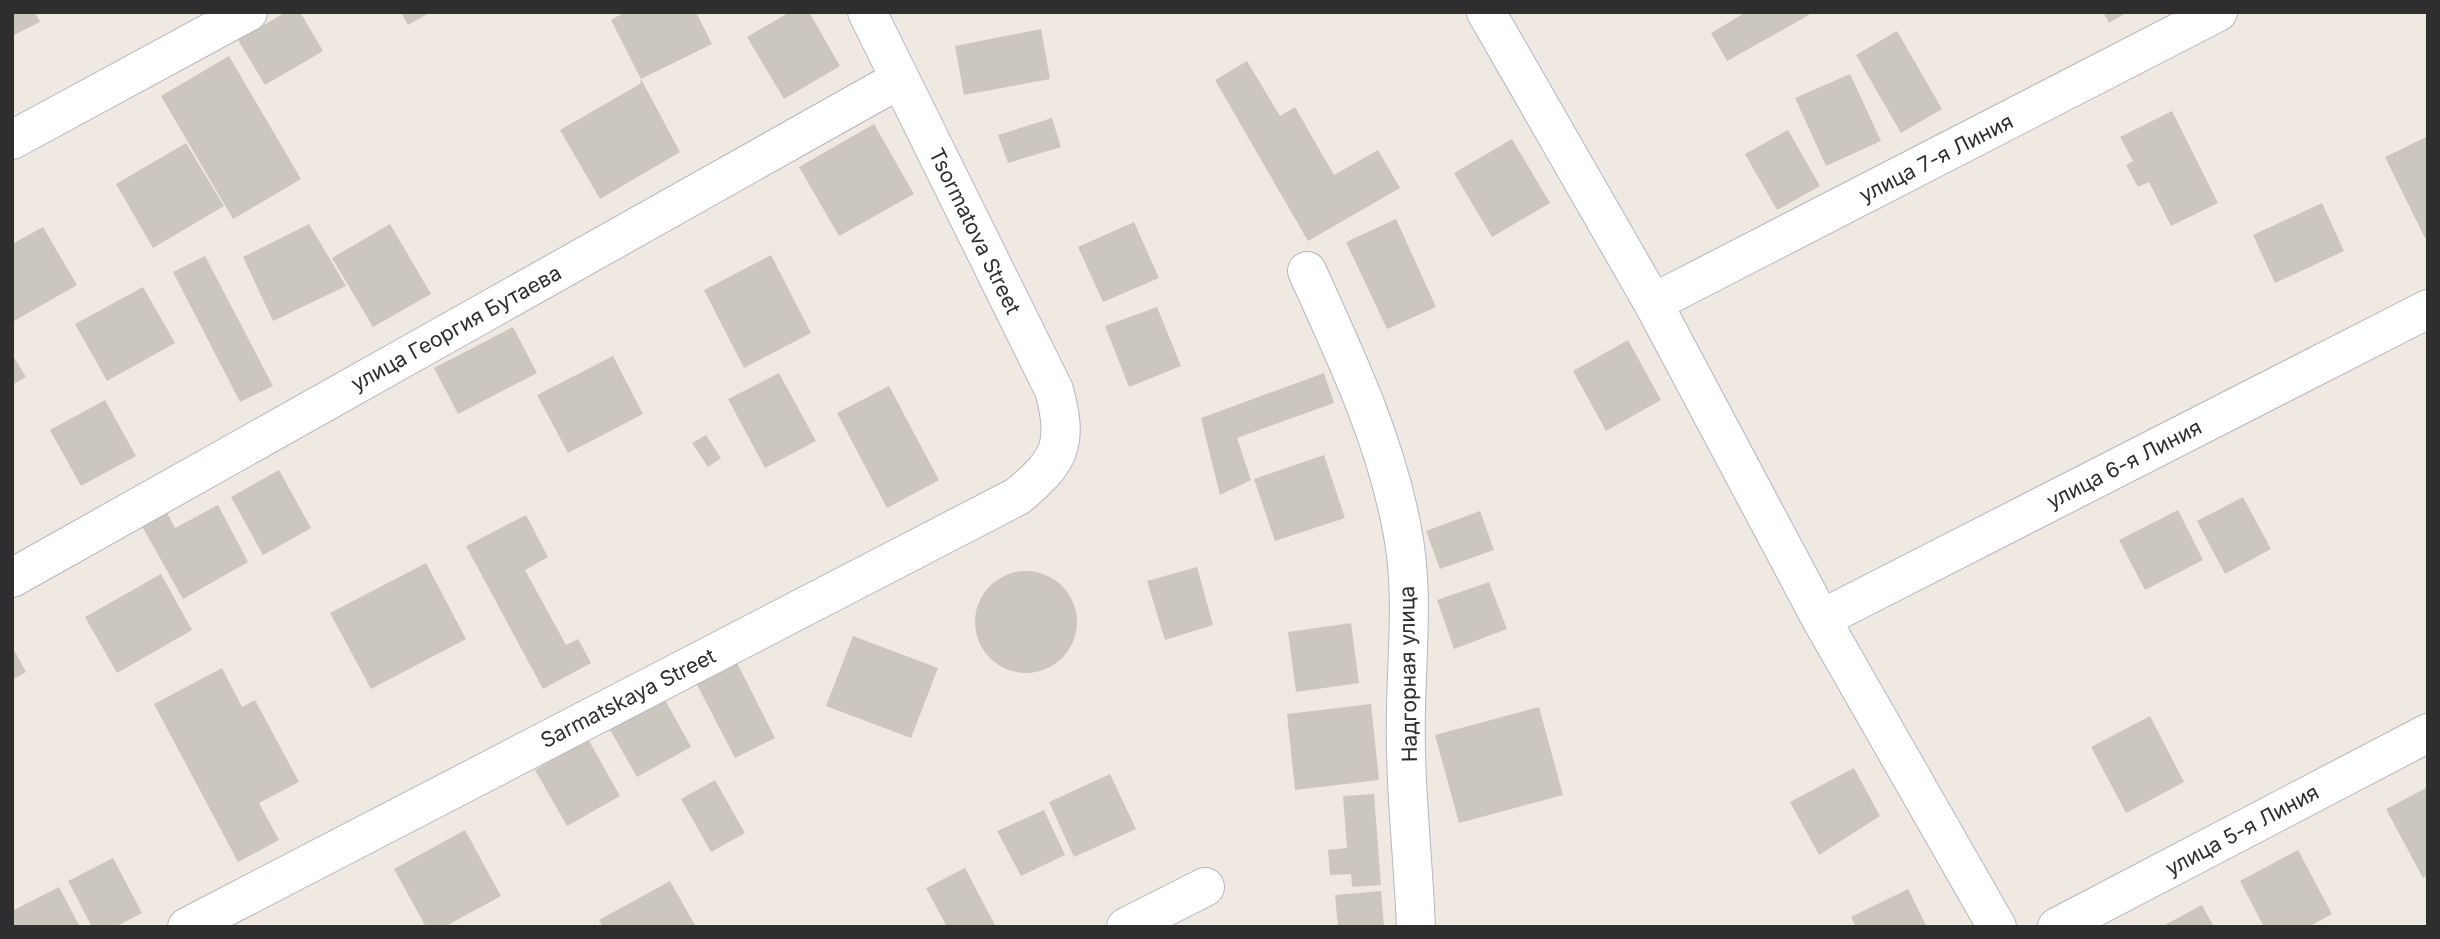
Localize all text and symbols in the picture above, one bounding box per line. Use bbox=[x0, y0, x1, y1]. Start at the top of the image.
street label: улица 7-я Линия bbox=[1855, 108, 2017, 208]
street label: Tsormatova Street bbox=[924, 144, 1026, 318]
street label: улица Георгия Бутаева bbox=[347, 260, 565, 396]
street label: улица 6-я Линия bbox=[2042, 414, 2206, 514]
street label: Надгорная улица bbox=[1394, 586, 1422, 762]
street label: Sarmatskaya Street bbox=[536, 643, 720, 753]
street label: улица 5-я Линия bbox=[2161, 779, 2323, 881]

